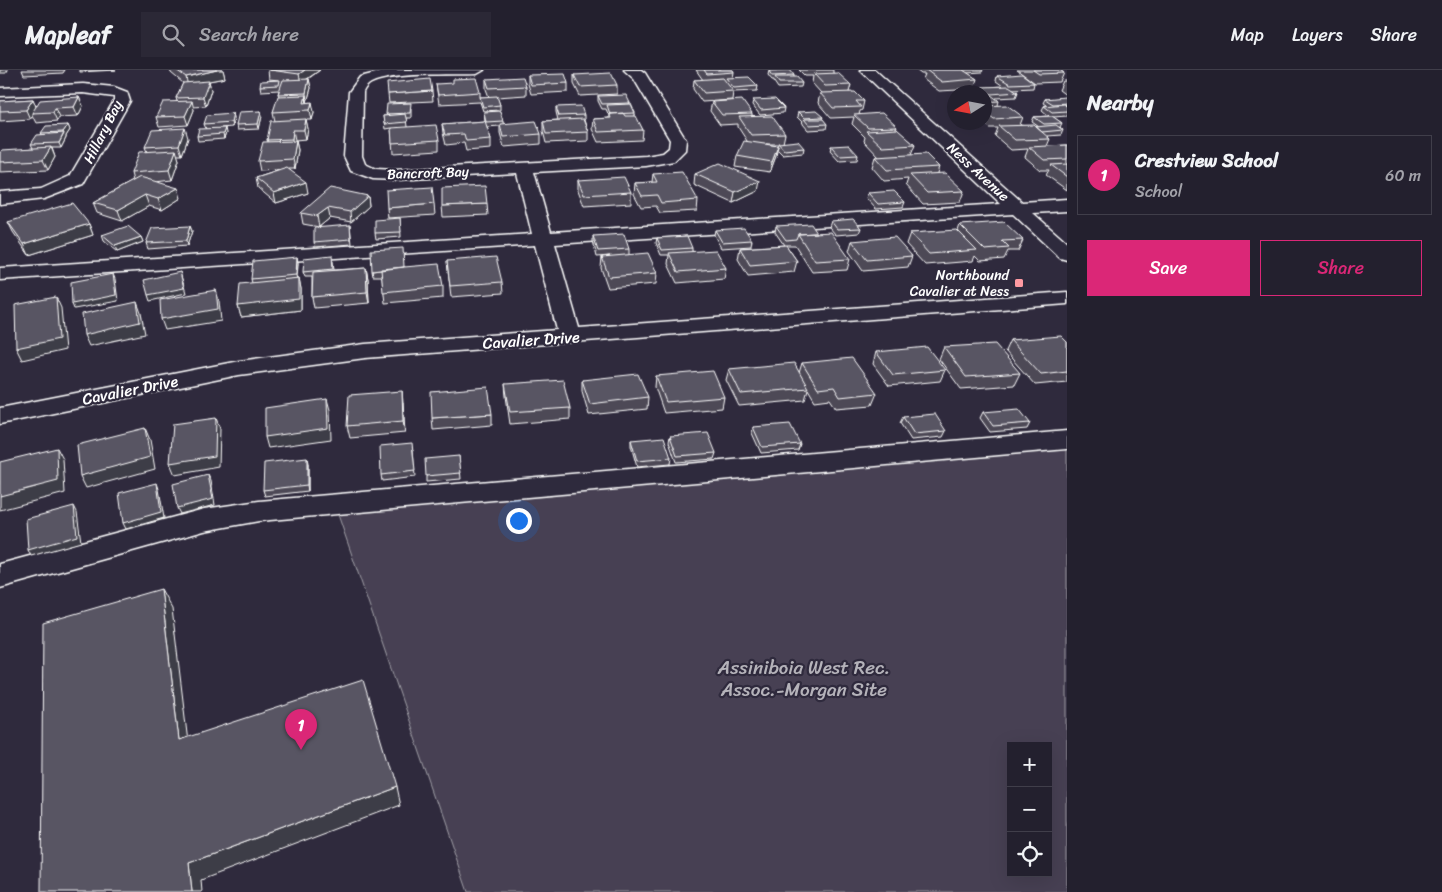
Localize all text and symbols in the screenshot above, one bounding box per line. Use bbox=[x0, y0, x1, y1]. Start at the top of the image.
search box bbox=[141, 12, 491, 57]
text: Mapleaf bbox=[25, 14, 111, 56]
text: Search here bbox=[199, 18, 299, 51]
text: Map bbox=[1231, 19, 1264, 51]
text: Layers bbox=[1292, 19, 1343, 51]
text: Share bbox=[1371, 19, 1417, 51]
icon: search bbox=[159, 21, 187, 49]
text: Nearby bbox=[1087, 84, 1153, 122]
north arrow bbox=[947, 85, 992, 130]
street label: Hillary Bay bbox=[76, 95, 130, 168]
street label: Ness Avenue bbox=[941, 136, 1015, 208]
text: Crestview School bbox=[1135, 144, 1278, 177]
street label: Bancroft Bay bbox=[387, 159, 470, 187]
text: 1 bbox=[1101, 161, 1107, 190]
text: 60 m bbox=[1385, 161, 1421, 190]
text: School bbox=[1135, 177, 1182, 206]
button: Save bbox=[1087, 240, 1250, 296]
button: Share bbox=[1260, 240, 1422, 296]
place label: Northbound Cavalier at Ness bbox=[910, 263, 1011, 304]
marker: Northbound Cavalier at Ness bbox=[1013, 277, 1025, 289]
street label: Cavalier Drive bbox=[482, 322, 581, 358]
street label: Cavalier Drive bbox=[80, 366, 181, 413]
your location bbox=[506, 508, 532, 534]
park label: Assiniboia West Rec. Assoc.-Morgan Site bbox=[717, 651, 890, 706]
pin: 1 bbox=[285, 709, 317, 750]
map controls bbox=[1007, 742, 1052, 877]
button: + bbox=[1007, 742, 1052, 787]
button: − bbox=[1007, 787, 1052, 832]
button: locate bbox=[1007, 832, 1052, 877]

